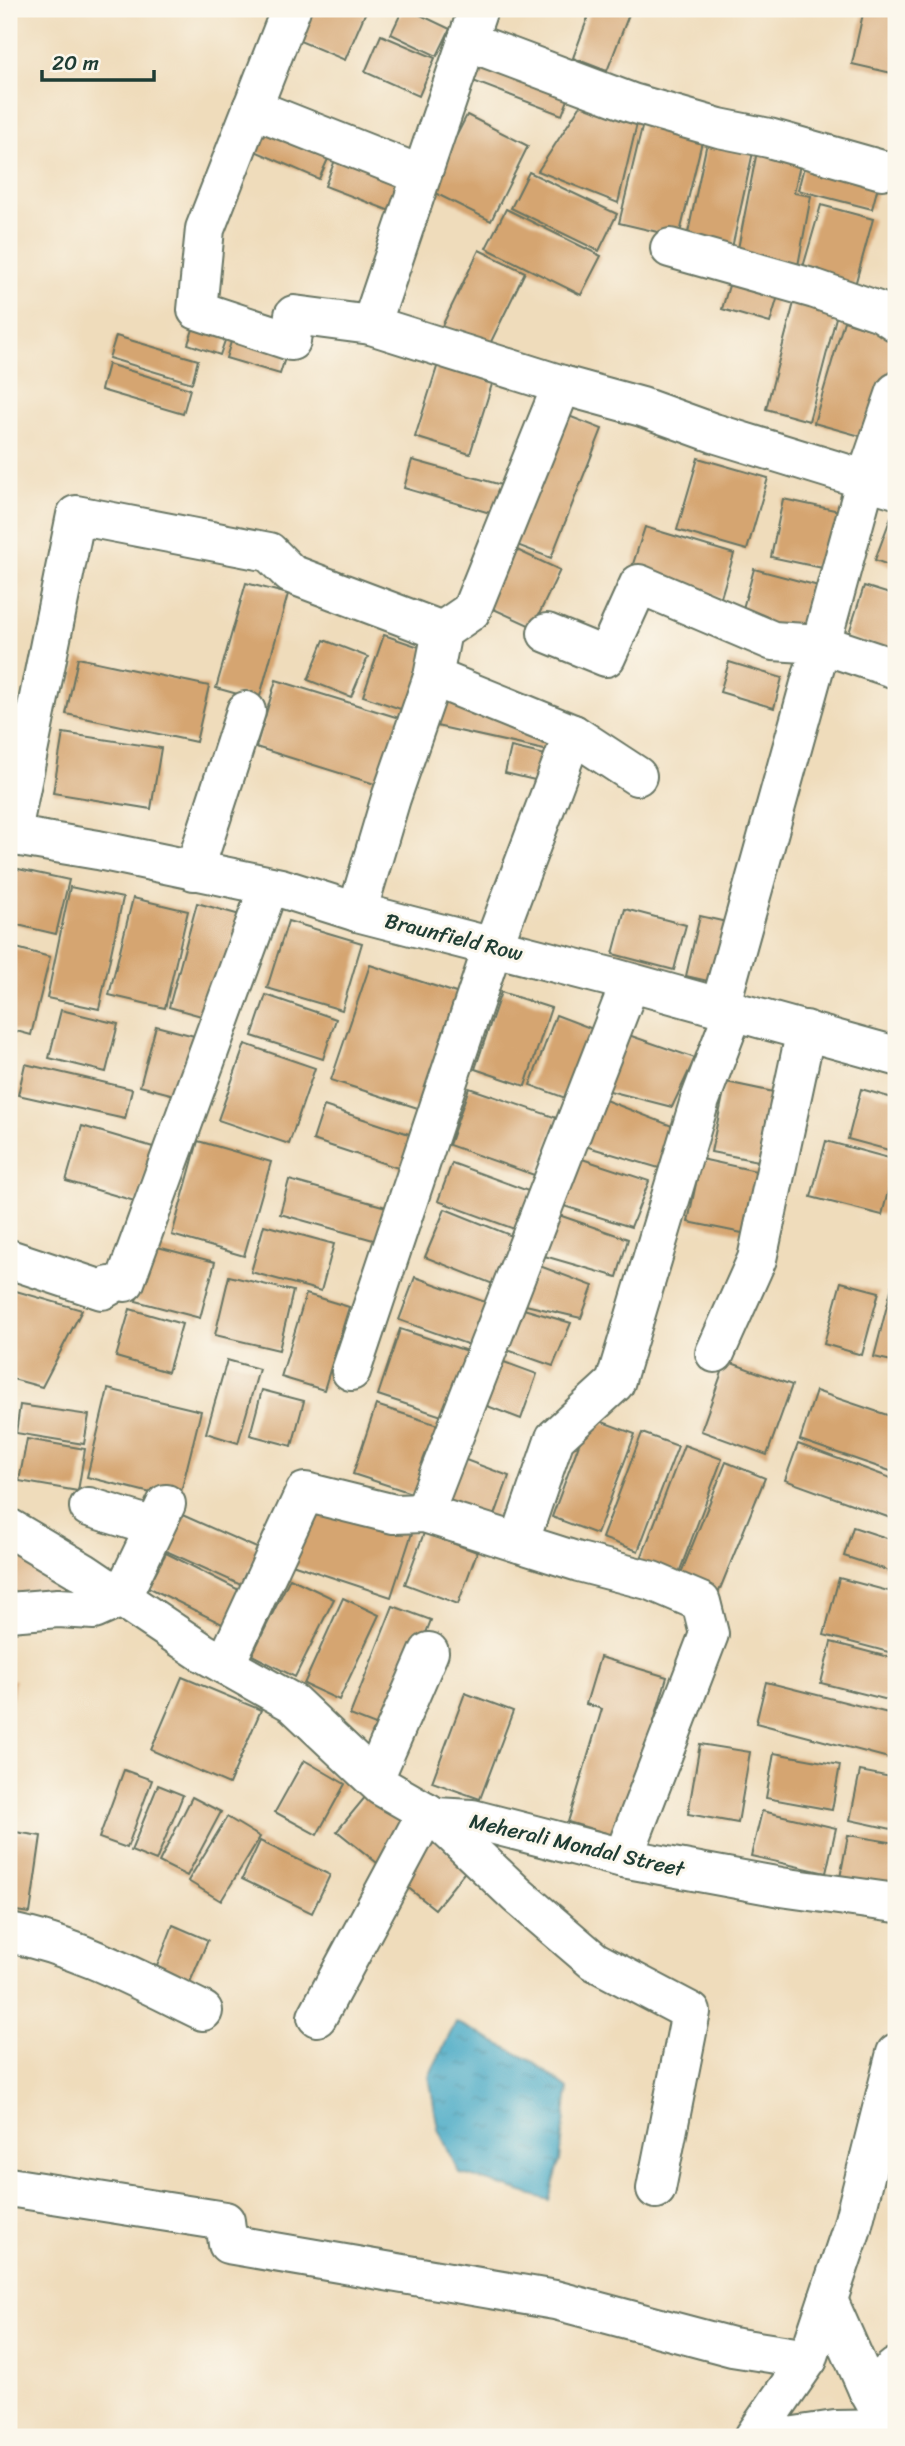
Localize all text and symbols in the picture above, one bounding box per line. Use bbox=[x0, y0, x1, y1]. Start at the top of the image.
scale bar bbox=[42, 38, 154, 82]
text: 20 m bbox=[52, 44, 99, 82]
street label: Braunfield Row bbox=[381, 901, 528, 973]
street label: Meherali Mondal Street bbox=[466, 1802, 690, 1889]

